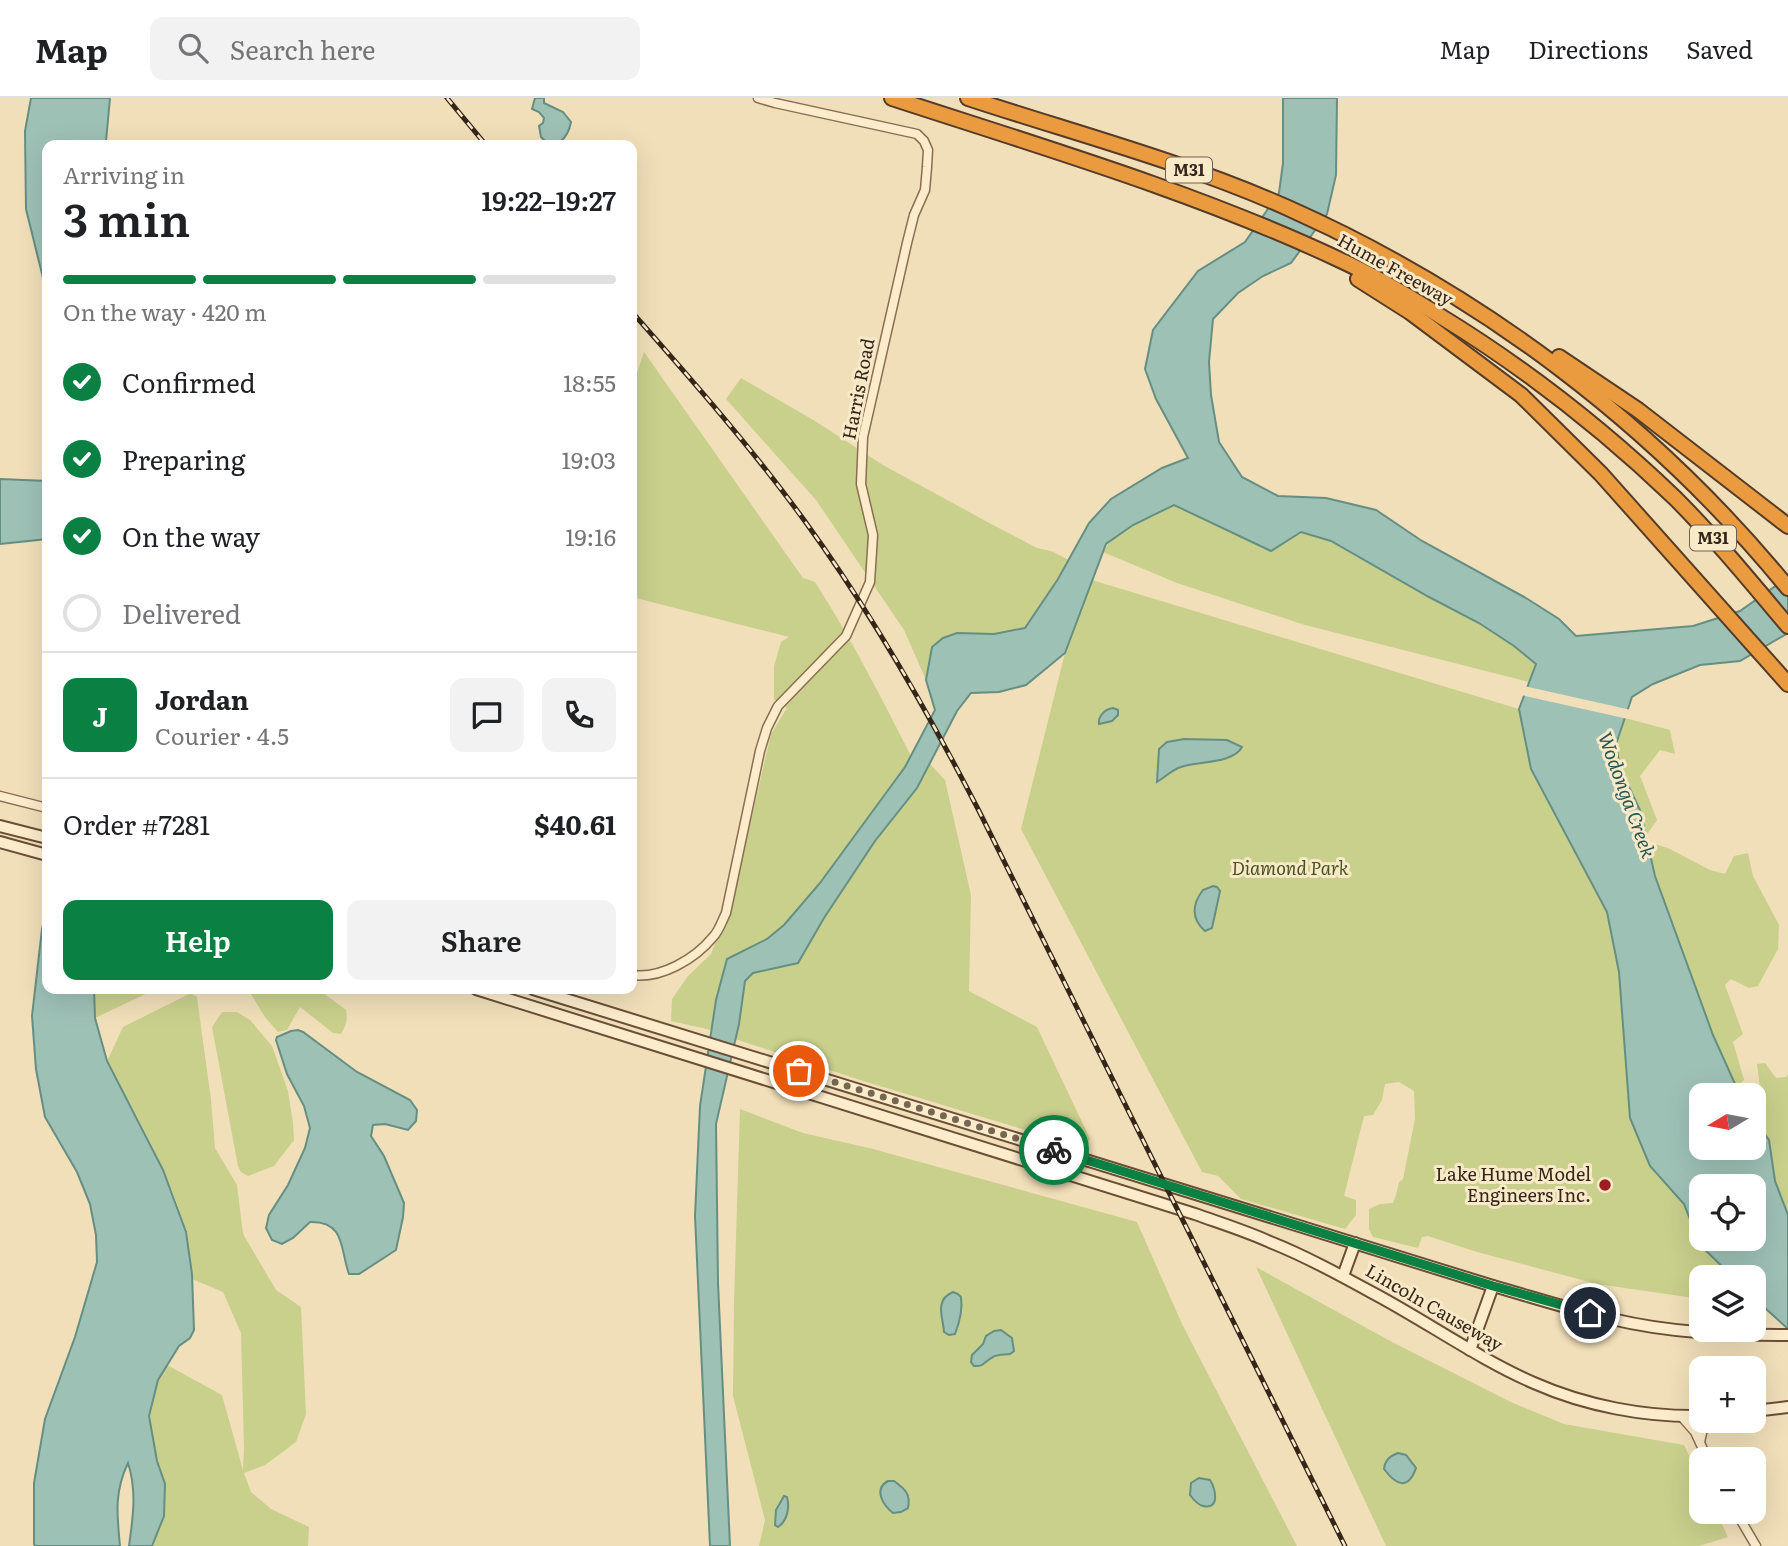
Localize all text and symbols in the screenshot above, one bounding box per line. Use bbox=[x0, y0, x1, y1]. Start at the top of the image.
search box bbox=[150, 17, 640, 80]
text: Map bbox=[35, 24, 108, 73]
icon: search bbox=[174, 29, 212, 67]
text: Search here bbox=[230, 29, 376, 68]
text: Map bbox=[1439, 31, 1490, 66]
text: Directions bbox=[1528, 31, 1648, 66]
text: Saved bbox=[1686, 31, 1753, 66]
text: Arriving in bbox=[63, 157, 185, 191]
road number: M31 bbox=[1166, 158, 1212, 183]
text: 19:22–19:27 bbox=[482, 180, 616, 219]
text: 3 min bbox=[63, 183, 190, 251]
street label: Hume Freeway bbox=[1333, 226, 1459, 312]
text: On the way · 420 m bbox=[63, 294, 267, 328]
street label: Harris Road bbox=[834, 336, 881, 442]
text: Confirmed bbox=[122, 362, 256, 401]
icon: check bbox=[63, 363, 101, 401]
text: 18:55 bbox=[563, 365, 616, 399]
text: Preparing bbox=[122, 439, 245, 478]
icon: check bbox=[63, 440, 101, 478]
text: 19:03 bbox=[562, 442, 616, 476]
text: On the way bbox=[122, 516, 260, 555]
icon: check bbox=[63, 517, 101, 555]
text: 19:16 bbox=[565, 519, 616, 553]
road number: M31 bbox=[1690, 526, 1736, 550]
text: Delivered bbox=[122, 593, 241, 632]
button: chat bbox=[450, 678, 524, 752]
button: phone bbox=[542, 678, 616, 752]
text: Jordan bbox=[155, 679, 249, 718]
text: J bbox=[93, 696, 107, 735]
text: Courier · 4.5 bbox=[155, 718, 289, 752]
water label: Wodonga Creek bbox=[1592, 728, 1664, 862]
text: Order #7281 bbox=[63, 804, 210, 843]
text: $40.61 bbox=[534, 804, 616, 843]
park label: Diamond Park bbox=[1231, 854, 1349, 881]
button: Help bbox=[63, 900, 333, 980]
button: Share bbox=[347, 900, 616, 980]
pin bbox=[769, 1041, 829, 1101]
icon: bag bbox=[780, 1052, 818, 1090]
north arrow bbox=[1689, 1083, 1766, 1160]
map controls bbox=[1689, 1083, 1766, 1524]
courier bbox=[1019, 1115, 1089, 1185]
icon: bike bbox=[1035, 1131, 1073, 1169]
place label: Lake Hume Model Engineers Inc. bbox=[1435, 1160, 1591, 1208]
button: locate bbox=[1689, 1174, 1766, 1251]
marker: Lake Hume Model Engineers Inc. bbox=[1597, 1177, 1613, 1193]
street label: Lincoln Causeway bbox=[1361, 1256, 1509, 1357]
button: layers bbox=[1689, 1265, 1766, 1342]
pin bbox=[1560, 1283, 1620, 1343]
icon: home bbox=[1571, 1294, 1609, 1332]
button: + bbox=[1689, 1356, 1766, 1433]
button: − bbox=[1689, 1447, 1766, 1524]

